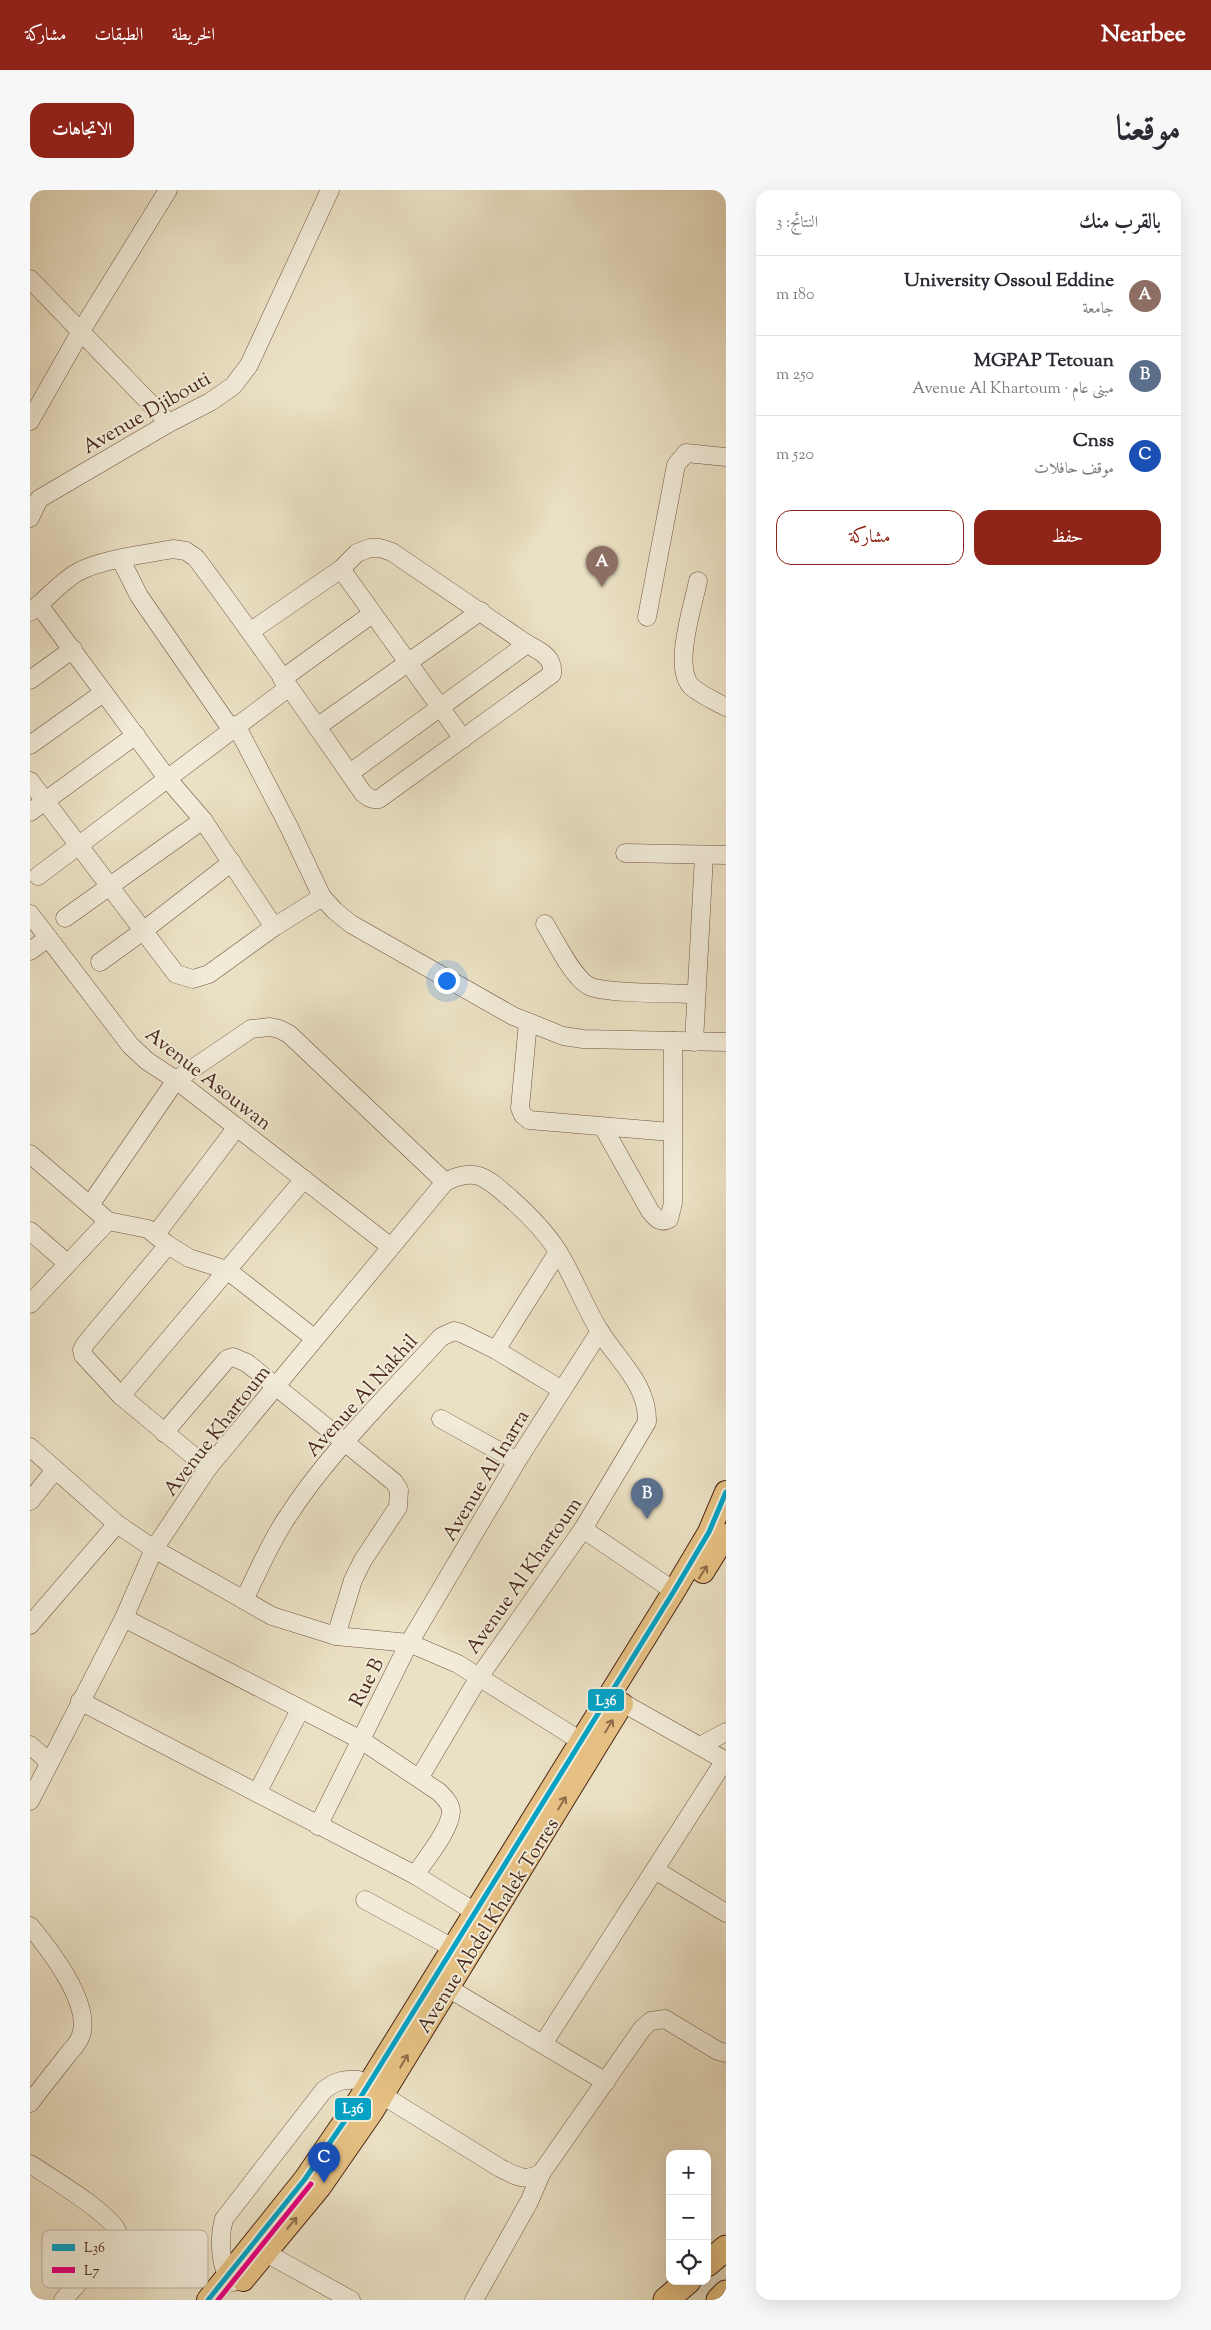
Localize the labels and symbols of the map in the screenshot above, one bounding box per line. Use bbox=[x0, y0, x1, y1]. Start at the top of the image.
street label: Avenue Djibouti bbox=[78, 365, 217, 463]
pin: A bbox=[586, 546, 618, 587]
your location bbox=[434, 968, 460, 994]
street label: Avenue Asouwan bbox=[138, 1021, 277, 1139]
street label: Avenue Al Nakhil bbox=[300, 1329, 426, 1464]
street label: Avenue Khartoum bbox=[157, 1359, 279, 1503]
street label: Avenue Al Inarra bbox=[436, 1405, 538, 1547]
pin: B bbox=[631, 1478, 663, 1519]
street label: Avenue Al Khartoum bbox=[460, 1492, 590, 1661]
one-way arrow bbox=[699, 1565, 709, 1579]
street label: Rue B bbox=[344, 1653, 393, 1713]
line badge: L36 bbox=[587, 1688, 625, 1712]
text: L36 bbox=[596, 1692, 617, 1712]
one-way arrow bbox=[604, 1719, 614, 1733]
one-way arrow bbox=[557, 1796, 567, 1810]
street label: Avenue Abdel Khalek Torres bbox=[411, 1813, 567, 2040]
one-way arrow bbox=[399, 2054, 409, 2068]
line badge: L36 bbox=[334, 2097, 372, 2121]
text: L36 bbox=[343, 2100, 364, 2120]
pin: C bbox=[308, 2142, 340, 2183]
one-way arrow bbox=[286, 2217, 297, 2230]
legend bbox=[42, 2230, 208, 2288]
text: L36 bbox=[84, 2239, 105, 2259]
text: L7 bbox=[84, 2262, 99, 2282]

